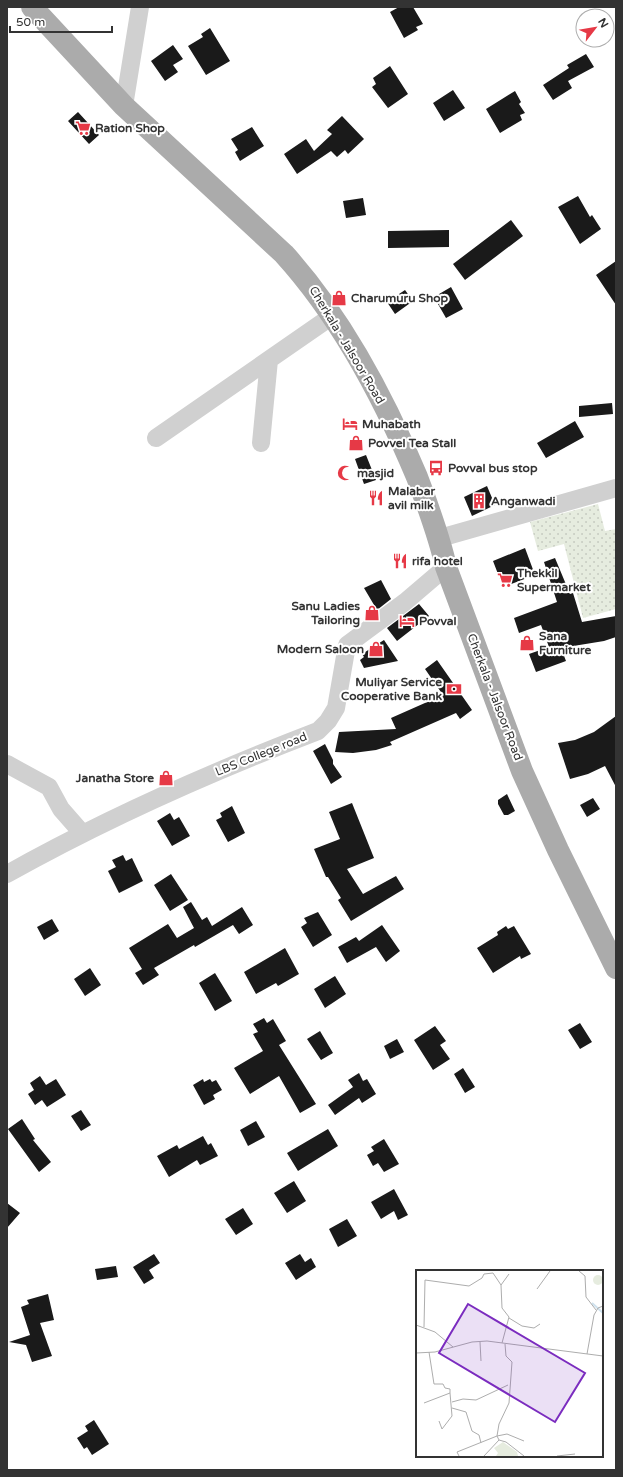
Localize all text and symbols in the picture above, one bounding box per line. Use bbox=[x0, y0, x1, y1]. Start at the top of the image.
scale bar bbox=[10, 8, 112, 34]
north arrow bbox=[575, 8, 615, 48]
text: 50 m bbox=[16, 15, 45, 29]
text: N bbox=[595, 16, 611, 30]
supermarket icon: Ration Shop bbox=[74, 119, 92, 137]
place label: Ration Shop bbox=[95, 121, 165, 136]
street label: Cherkala - Jalsoor Road bbox=[306, 284, 388, 406]
shop icon: Charumuru Shop bbox=[330, 289, 348, 307]
place label: Charumuru Shop bbox=[351, 291, 448, 306]
hotel icon: Muhabath bbox=[341, 415, 359, 433]
place label: Muhabath bbox=[362, 417, 421, 431]
shop icon: Povvel Tea Stall bbox=[347, 434, 365, 452]
place label: Povvel Tea Stall bbox=[368, 436, 456, 450]
bus stop icon: Povval bus stop bbox=[427, 459, 445, 477]
place label: Povval bus stop bbox=[448, 461, 538, 476]
mosque icon: masjid bbox=[336, 464, 354, 482]
place label: masjid bbox=[357, 466, 394, 481]
place label: Malabar avil milk bbox=[388, 484, 435, 512]
restaurant icon: Malabar avil milk bbox=[367, 489, 385, 507]
building icon: Anganwadi bbox=[470, 492, 488, 510]
place label: Anganwadi bbox=[491, 494, 555, 509]
restaurant icon: rifa hotel bbox=[391, 552, 409, 570]
place label: rifa hotel bbox=[412, 554, 463, 568]
place label: Thekkil Supermarket bbox=[516, 566, 591, 595]
supermarket icon: Thekkil Supermarket bbox=[496, 571, 514, 589]
place label: Sanu Ladies Tailoring bbox=[291, 599, 360, 628]
shop icon: Sanu Ladies Tailoring bbox=[363, 604, 381, 622]
hotel icon: Povval bbox=[398, 612, 416, 630]
place label: Povval bbox=[419, 614, 457, 628]
place label: Sana Furniture bbox=[539, 629, 591, 657]
street label: Cherkala - Jalsoor Road bbox=[464, 632, 526, 762]
shop icon: Sana Furniture bbox=[518, 634, 536, 652]
shop icon: Modern Saloon bbox=[367, 640, 385, 658]
place label: Modern Saloon bbox=[277, 642, 364, 656]
place label: Muliyar Service Cooperative Bank bbox=[341, 675, 442, 704]
bank icon: Muliyar Service Cooperative Bank bbox=[445, 680, 463, 698]
street label: LBS College road bbox=[213, 729, 309, 779]
shop icon: Janatha Store bbox=[157, 769, 175, 787]
place label: Janatha Store bbox=[75, 771, 154, 785]
inset map bbox=[416, 1270, 603, 1457]

